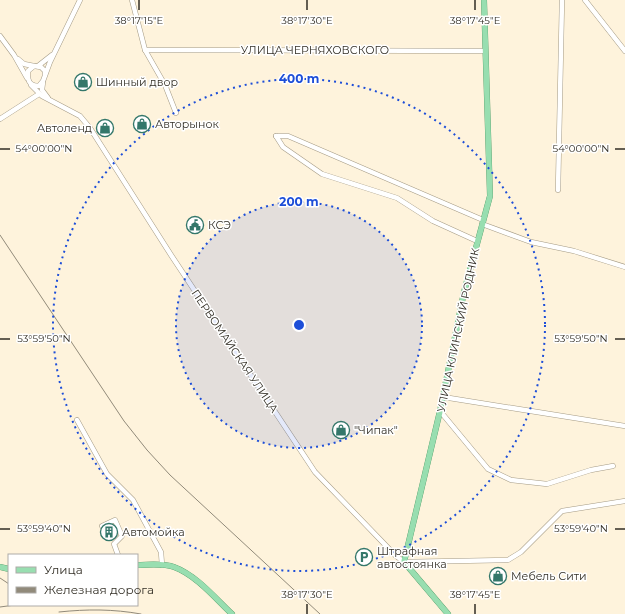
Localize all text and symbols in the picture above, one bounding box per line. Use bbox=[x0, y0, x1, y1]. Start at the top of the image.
text: 38°17'15"E bbox=[115, 14, 164, 27]
text: 38°17'30"E bbox=[281, 14, 333, 27]
text: 38°17'45"E bbox=[450, 14, 501, 27]
street label: УЛИЦА ЧЕРНЯХОВСКОГО bbox=[241, 43, 389, 57]
text: 400 m bbox=[279, 71, 319, 86]
shop icon: Шинный двор bbox=[73, 72, 93, 92]
place label: Шинный двор bbox=[96, 75, 178, 89]
shop icon: Авторынок bbox=[132, 114, 152, 134]
place label: Авторынок bbox=[155, 117, 219, 131]
shop icon: Автоленд bbox=[95, 118, 115, 138]
place label: Автоленд bbox=[37, 121, 92, 135]
text: 54°00'00"N bbox=[16, 142, 72, 155]
text: 54°00'00"N bbox=[553, 142, 609, 155]
text: 200 m bbox=[279, 194, 319, 209]
public building icon: КСЭ bbox=[185, 215, 205, 235]
place label: КСЭ bbox=[208, 218, 231, 232]
street label: УЛИЦА КЛИНСКИЙ РОДНИК bbox=[434, 246, 482, 413]
street label: ПЕРВОМАЙСКАЯ УЛИЦА bbox=[188, 287, 282, 416]
centre of rings bbox=[292, 318, 306, 332]
text: 53°59'50"N bbox=[17, 332, 71, 345]
text: 53°59'50"N bbox=[554, 332, 608, 345]
shop icon: "Чипак" bbox=[331, 420, 351, 440]
place label: "Чипак" bbox=[354, 423, 398, 437]
text: 53°59'40"N bbox=[17, 522, 71, 535]
building icon: Автомойка bbox=[99, 522, 119, 542]
text: 53°59'40"N bbox=[554, 522, 608, 535]
place label: Автомойка bbox=[122, 525, 185, 539]
place label: Штрафная автостоянка bbox=[377, 544, 447, 571]
parking icon: Штрафная автостоянка bbox=[354, 547, 374, 567]
legend bbox=[8, 554, 138, 606]
text: Улица bbox=[44, 562, 83, 577]
shop icon: Мебель Сити bbox=[488, 566, 508, 586]
place label: Мебель Сити bbox=[511, 569, 587, 583]
text: Железная дорога bbox=[44, 582, 154, 597]
text: 38°17'30"E bbox=[281, 588, 333, 601]
text: 38°17'45"E bbox=[450, 588, 501, 601]

